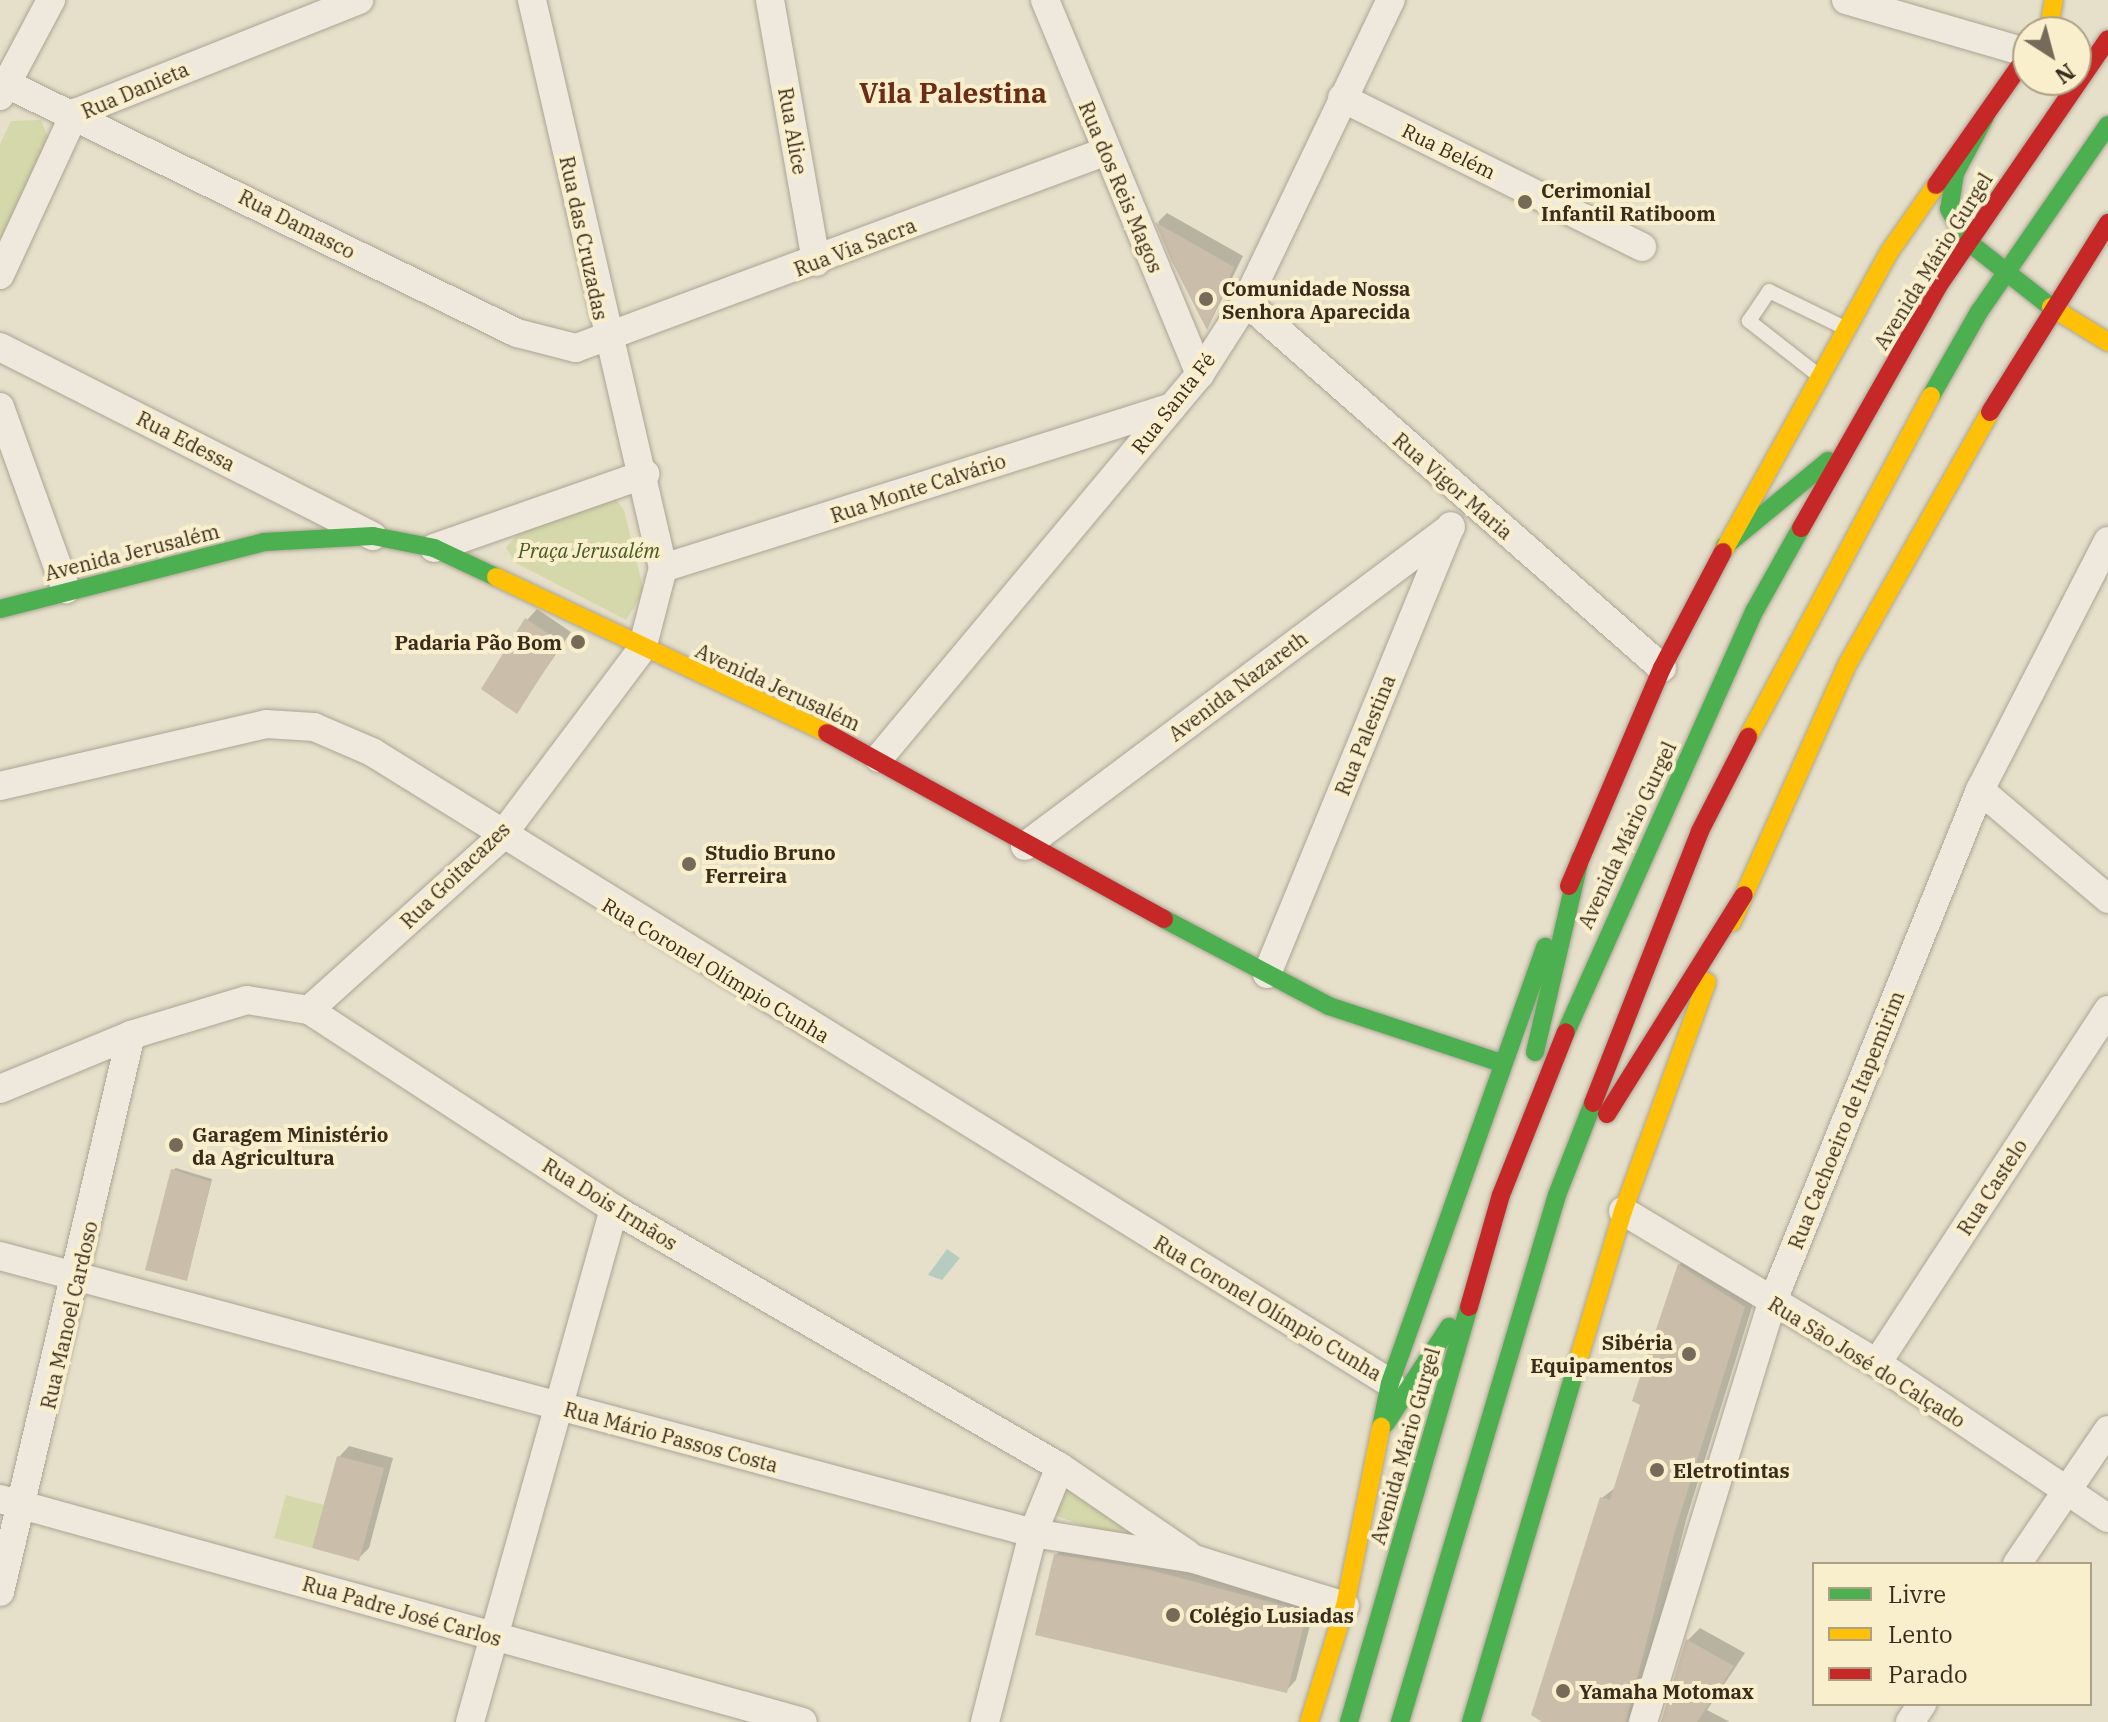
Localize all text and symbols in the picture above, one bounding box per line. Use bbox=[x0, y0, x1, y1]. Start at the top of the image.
north arrow bbox=[2012, 16, 2092, 96]
street label: Rua Danieta bbox=[78, 57, 192, 123]
text: N bbox=[2050, 57, 2081, 91]
district label: Vila Palestina bbox=[859, 76, 1047, 110]
street label: Rua Alice bbox=[774, 86, 812, 176]
street label: Rua dos Reis Magos bbox=[1074, 98, 1168, 276]
street label: Rua Belém bbox=[1398, 118, 1500, 184]
street label: Rua das Cruzadas bbox=[555, 154, 613, 322]
street label: Avenida Mário Gurgel bbox=[1869, 168, 1997, 354]
place label: Cerimonial Infantil Ratiboom bbox=[1541, 178, 1716, 225]
street label: Rua Damasco bbox=[235, 184, 359, 264]
marker: Cerimonial Infantil Ratiboom bbox=[1516, 193, 1534, 211]
street label: Rua Via Sacra bbox=[791, 213, 919, 281]
place label: Comunidade Nossa Senhora Aparecida bbox=[1222, 276, 1410, 323]
marker: Comunidade Nossa Senhora Aparecida bbox=[1197, 290, 1215, 308]
street label: Rua Santa Fé bbox=[1126, 348, 1220, 458]
street label: Rua Edessa bbox=[133, 406, 239, 476]
street label: Rua Vigor Maria bbox=[1388, 428, 1518, 544]
street label: Rua Monte Calvário bbox=[827, 448, 1009, 528]
street label: Avenida Jerusalém bbox=[42, 519, 222, 585]
park label: Praça Jerusalém bbox=[518, 538, 660, 562]
street label: Avenida Nazareth bbox=[1164, 626, 1312, 746]
place label: Padaria Pão Bom bbox=[394, 630, 562, 654]
marker: Padaria Pão Bom bbox=[569, 633, 587, 651]
street label: Avenida Jerusalém bbox=[692, 638, 864, 736]
street label: Rua Palestina bbox=[1330, 671, 1400, 799]
street label: Avenida Mário Gurgel bbox=[1573, 738, 1681, 932]
street label: Rua Goitacazes bbox=[395, 817, 515, 933]
place label: Studio Bruno Ferreira bbox=[705, 840, 836, 887]
marker: Studio Bruno Ferreira bbox=[680, 855, 698, 873]
street label: Rua Coronel Olímpio Cunha bbox=[598, 892, 834, 1048]
street label: Rua Cachoeiro de Itapemirim bbox=[1783, 987, 1909, 1253]
place label: Garagem Ministério da Agricultura bbox=[192, 1122, 388, 1169]
street label: Rua Castelo bbox=[1952, 1134, 2032, 1240]
marker: Garagem Ministério da Agricultura bbox=[167, 1136, 185, 1154]
street label: Rua Dois Irmãos bbox=[538, 1153, 682, 1255]
street label: Rua Manoel Cardoso bbox=[36, 1219, 102, 1411]
street label: Rua Coronel Olímpio Cunha bbox=[1150, 1230, 1386, 1386]
street label: Rua São José do Calçado bbox=[1764, 1292, 1970, 1432]
place label: Sibéria Equipamentos bbox=[1530, 1330, 1673, 1377]
street label: Avenida Mário Gurgel bbox=[1365, 1345, 1445, 1547]
marker: Sibéria Equipamentos bbox=[1680, 1345, 1698, 1363]
street label: Rua Mário Passos Costa bbox=[561, 1397, 781, 1477]
place label: Eletrotintas bbox=[1673, 1458, 1790, 1482]
marker: Eletrotintas bbox=[1648, 1461, 1666, 1479]
legend bbox=[1812, 1562, 2092, 1706]
street label: Rua Padre José Carlos bbox=[300, 1571, 504, 1651]
text: Livre bbox=[1888, 1578, 1946, 1610]
place label: Colégio Lusiadas bbox=[1189, 1603, 1354, 1627]
marker: Colégio Lusiadas bbox=[1164, 1606, 1182, 1624]
text: Lento bbox=[1888, 1618, 1952, 1650]
text: Parado bbox=[1888, 1658, 1968, 1690]
place label: Yamaha Motomax bbox=[1579, 1679, 1754, 1703]
marker: Yamaha Motomax bbox=[1554, 1682, 1572, 1700]

